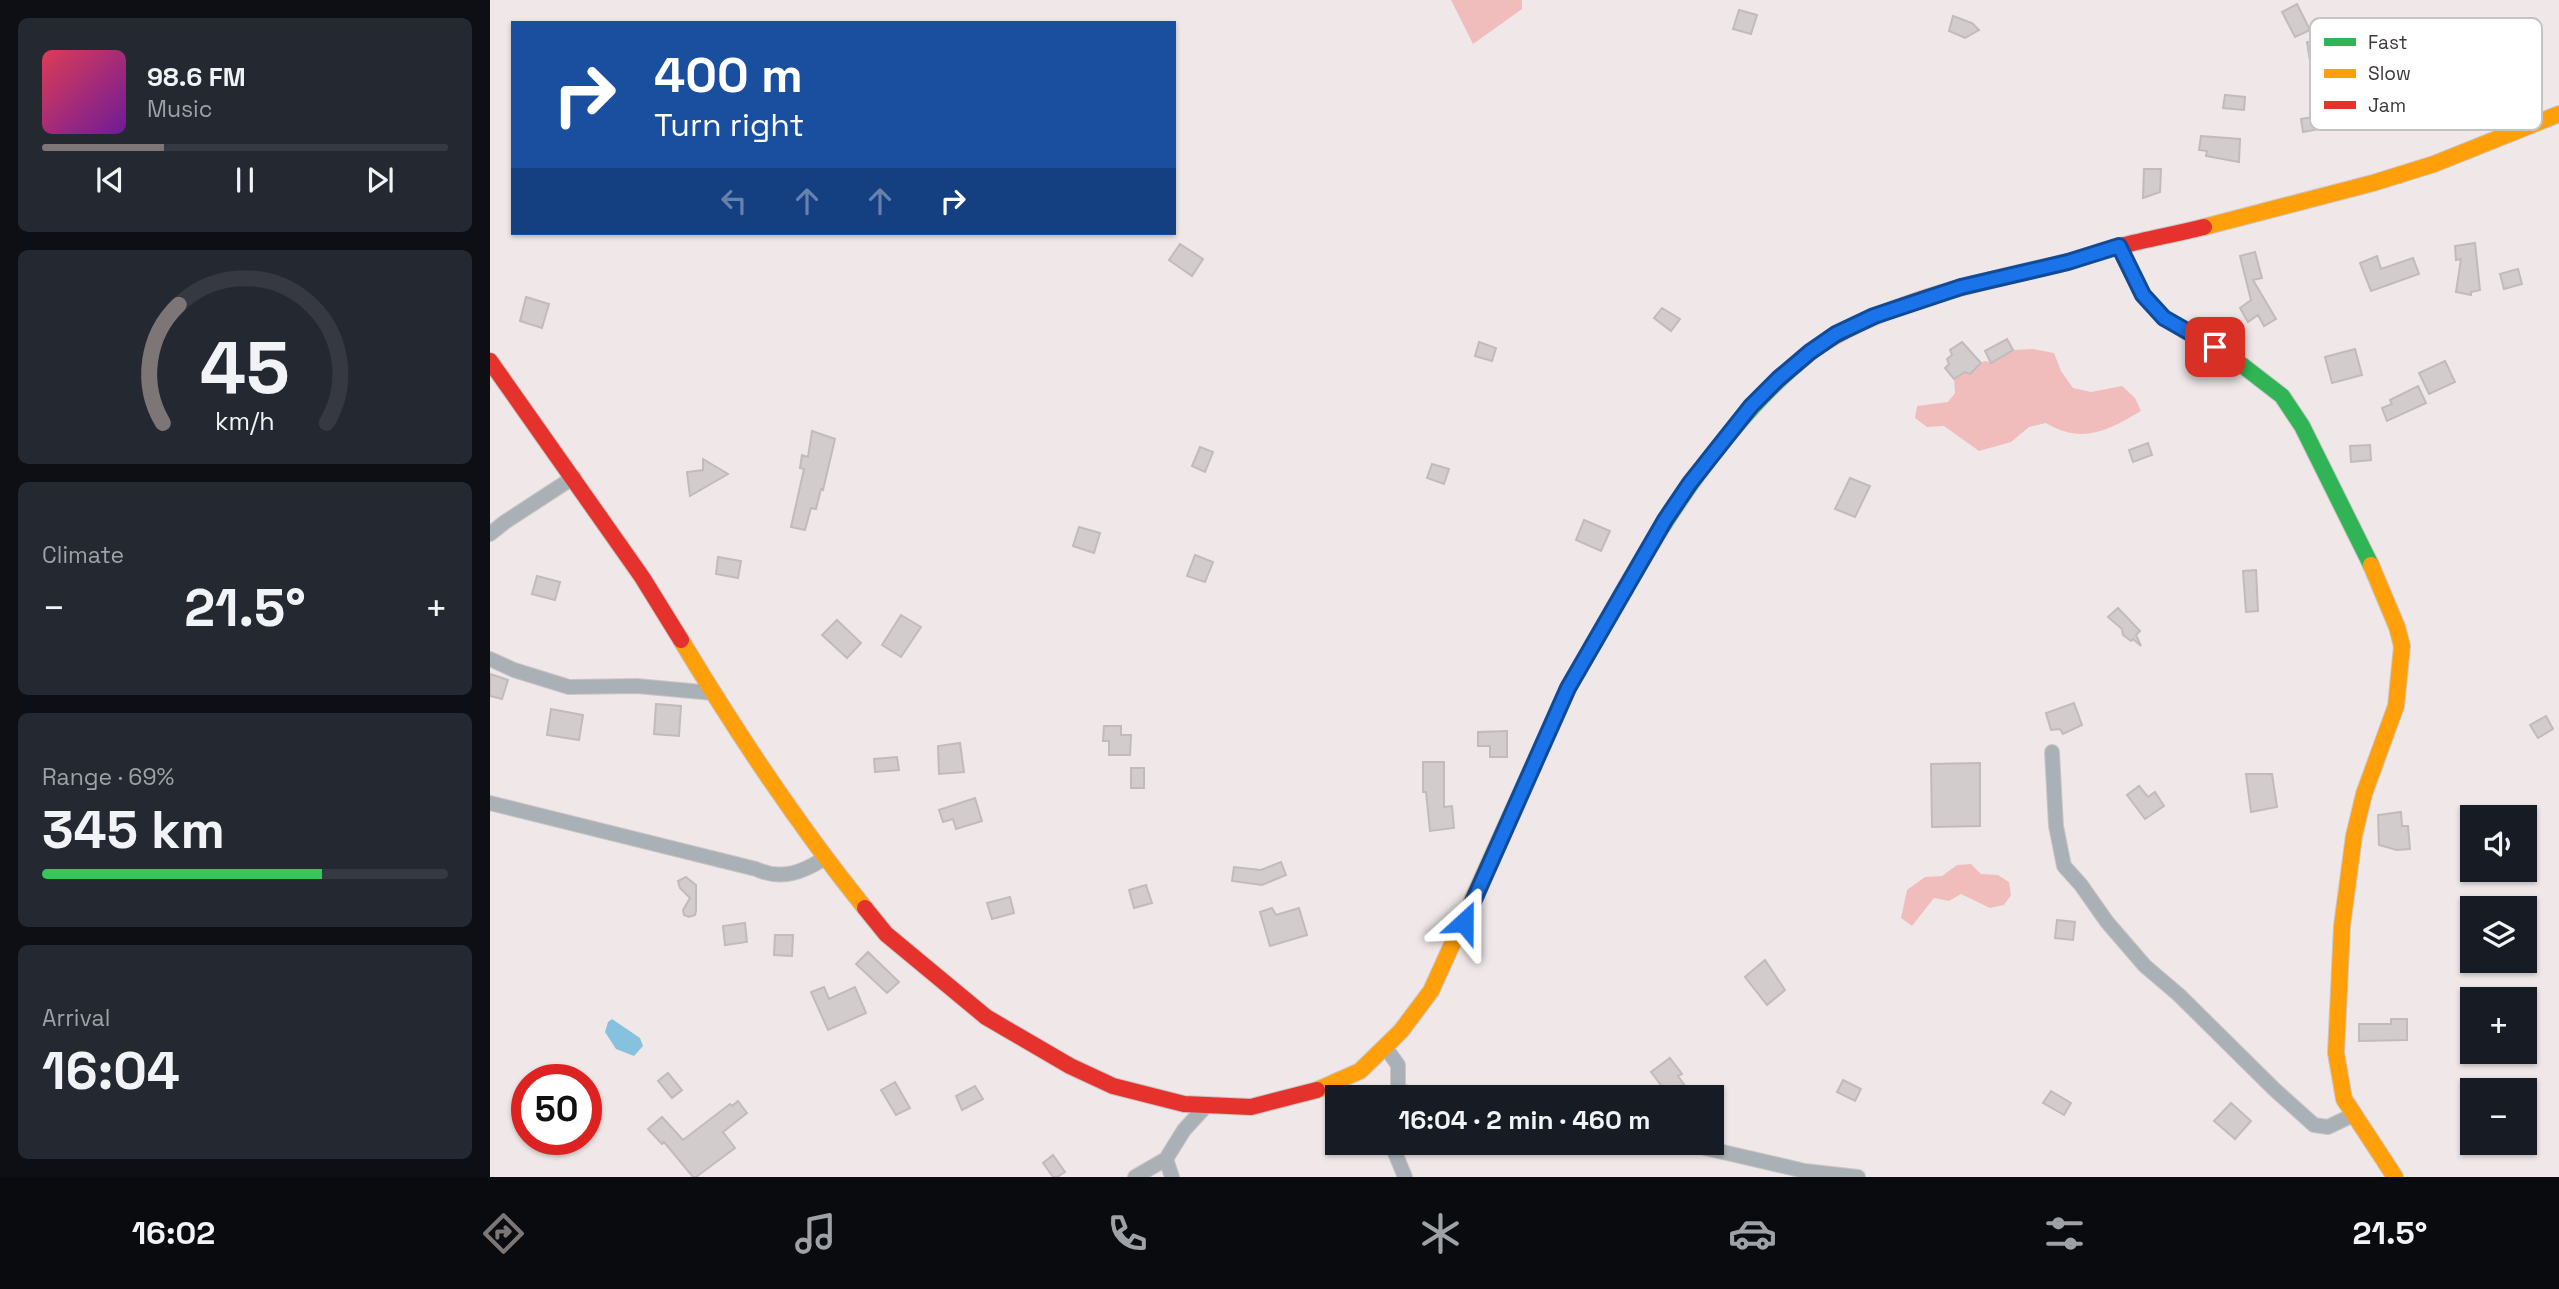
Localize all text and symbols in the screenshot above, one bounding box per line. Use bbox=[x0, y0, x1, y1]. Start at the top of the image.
legend bbox=[2310, 18, 2542, 130]
text: Fast bbox=[2368, 30, 2408, 55]
text: 400 m bbox=[654, 44, 803, 106]
icon: right bbox=[539, 49, 630, 140]
text: 98.6 FM bbox=[147, 60, 246, 94]
text: Slow bbox=[2368, 61, 2411, 86]
text: Jam bbox=[2368, 93, 2406, 118]
text: Music bbox=[147, 94, 212, 124]
text: Turn right bbox=[654, 105, 804, 145]
icon: previous bbox=[91, 161, 129, 199]
icon: pause bbox=[226, 161, 264, 199]
icon: next bbox=[361, 161, 399, 199]
icon: left bbox=[715, 182, 753, 220]
icon: ahead bbox=[788, 182, 826, 220]
icon: ahead bbox=[861, 182, 899, 220]
icon: right bbox=[934, 182, 972, 220]
pin bbox=[2185, 317, 2245, 377]
text: 45 bbox=[200, 321, 290, 414]
icon: arrive bbox=[2196, 328, 2234, 366]
text: km/h bbox=[215, 404, 275, 436]
text: Climate bbox=[42, 540, 124, 570]
text: 21.5° bbox=[184, 575, 306, 641]
text: − bbox=[42, 584, 66, 632]
text: + bbox=[424, 584, 448, 632]
text: Range · 69% bbox=[42, 762, 174, 792]
text: 345 km bbox=[42, 797, 225, 863]
map controls bbox=[2460, 805, 2537, 1155]
button: sound bbox=[2460, 805, 2537, 882]
position arrow bbox=[1427, 885, 1501, 959]
button: layers bbox=[2460, 896, 2537, 973]
button: + bbox=[2460, 987, 2537, 1064]
text: Arrival bbox=[42, 1003, 110, 1033]
text: 16:04 bbox=[42, 1038, 180, 1104]
speed limit sign: 50 bbox=[511, 1064, 602, 1155]
button: − bbox=[2460, 1078, 2537, 1155]
text: 16:04 · 2 min · 460 m bbox=[1398, 1103, 1651, 1137]
icon: directions bbox=[479, 1209, 528, 1258]
icon: music bbox=[791, 1209, 840, 1258]
icon: phone bbox=[1103, 1209, 1152, 1258]
icon: climate bbox=[1416, 1209, 1465, 1258]
icon: car bbox=[1728, 1209, 1777, 1258]
icon: filters bbox=[2040, 1209, 2089, 1258]
text: 16:02 bbox=[132, 1213, 215, 1253]
text: 21.5° bbox=[2352, 1213, 2427, 1253]

